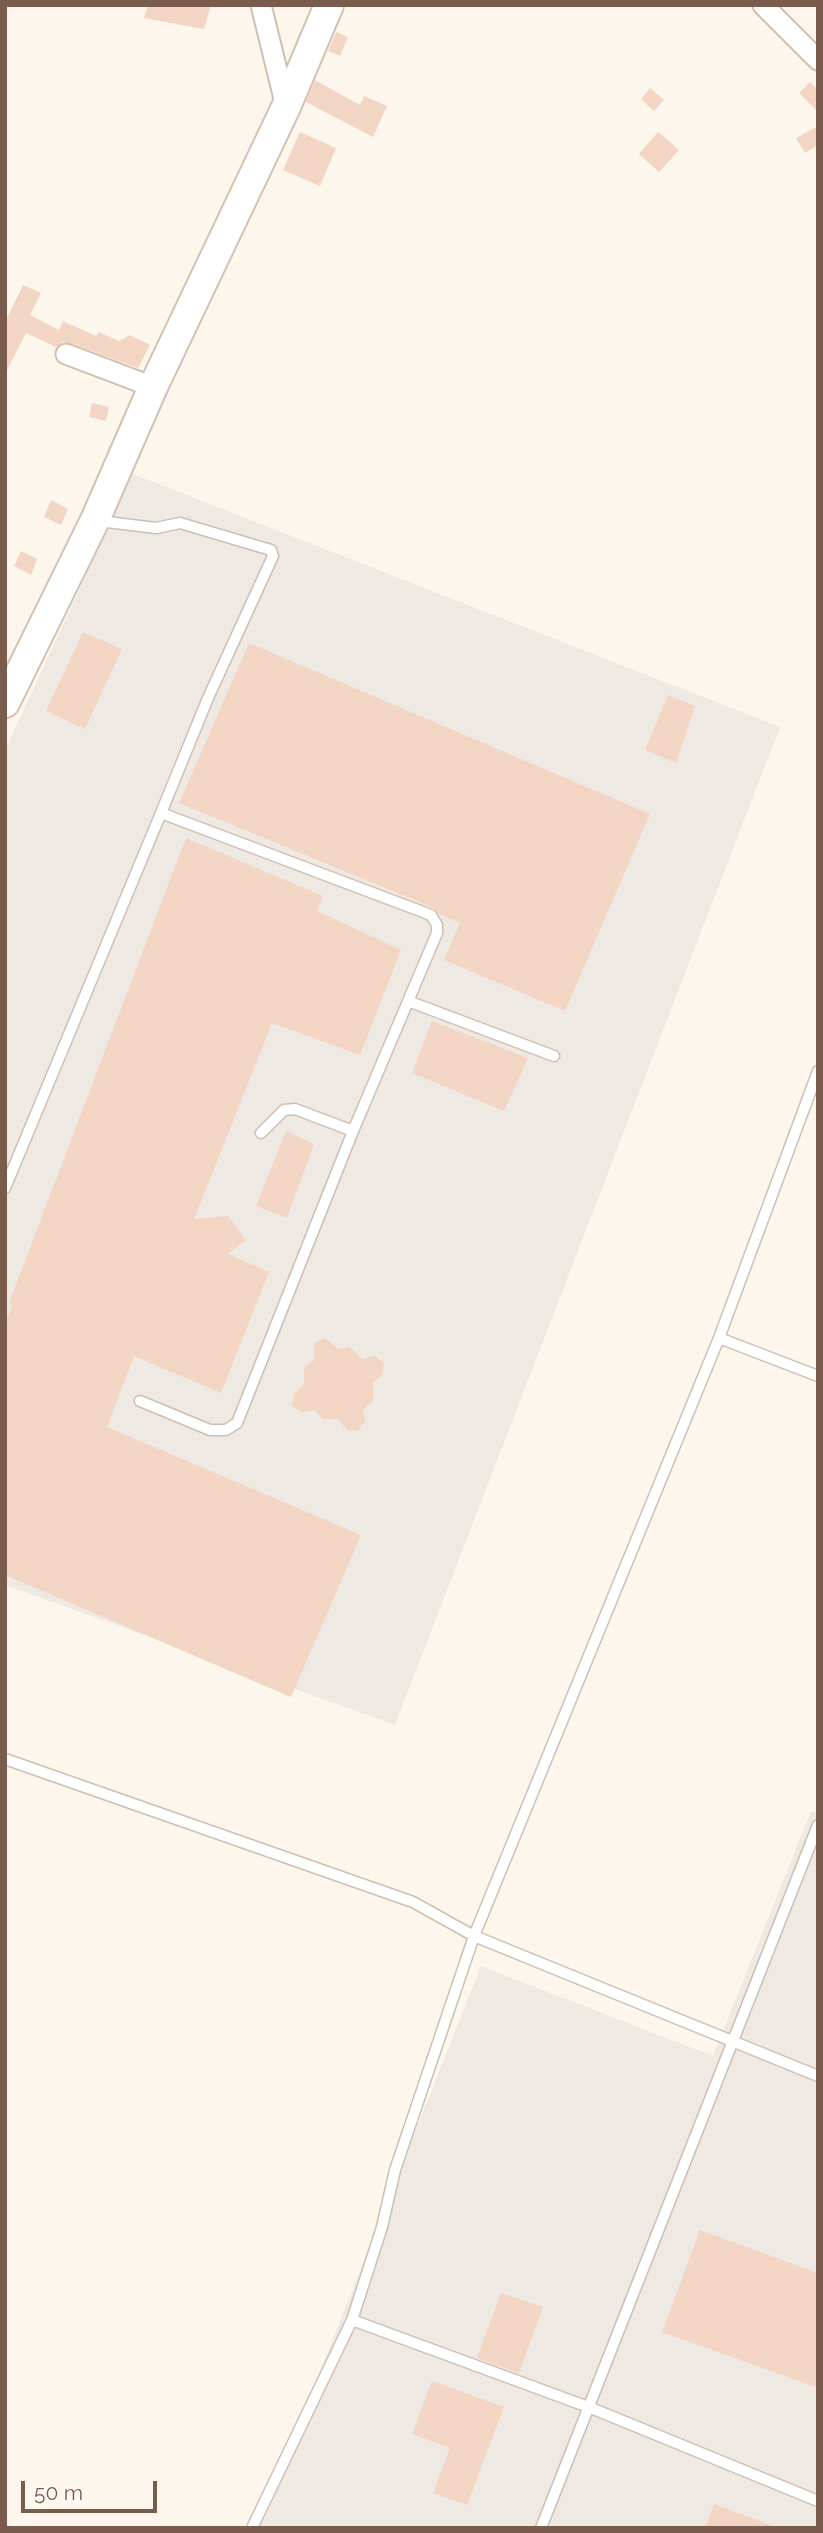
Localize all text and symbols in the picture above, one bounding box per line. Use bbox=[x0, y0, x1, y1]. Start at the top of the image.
scale bar bbox=[24, 2466, 161, 2510]
text: 50 m bbox=[34, 2480, 83, 2505]

